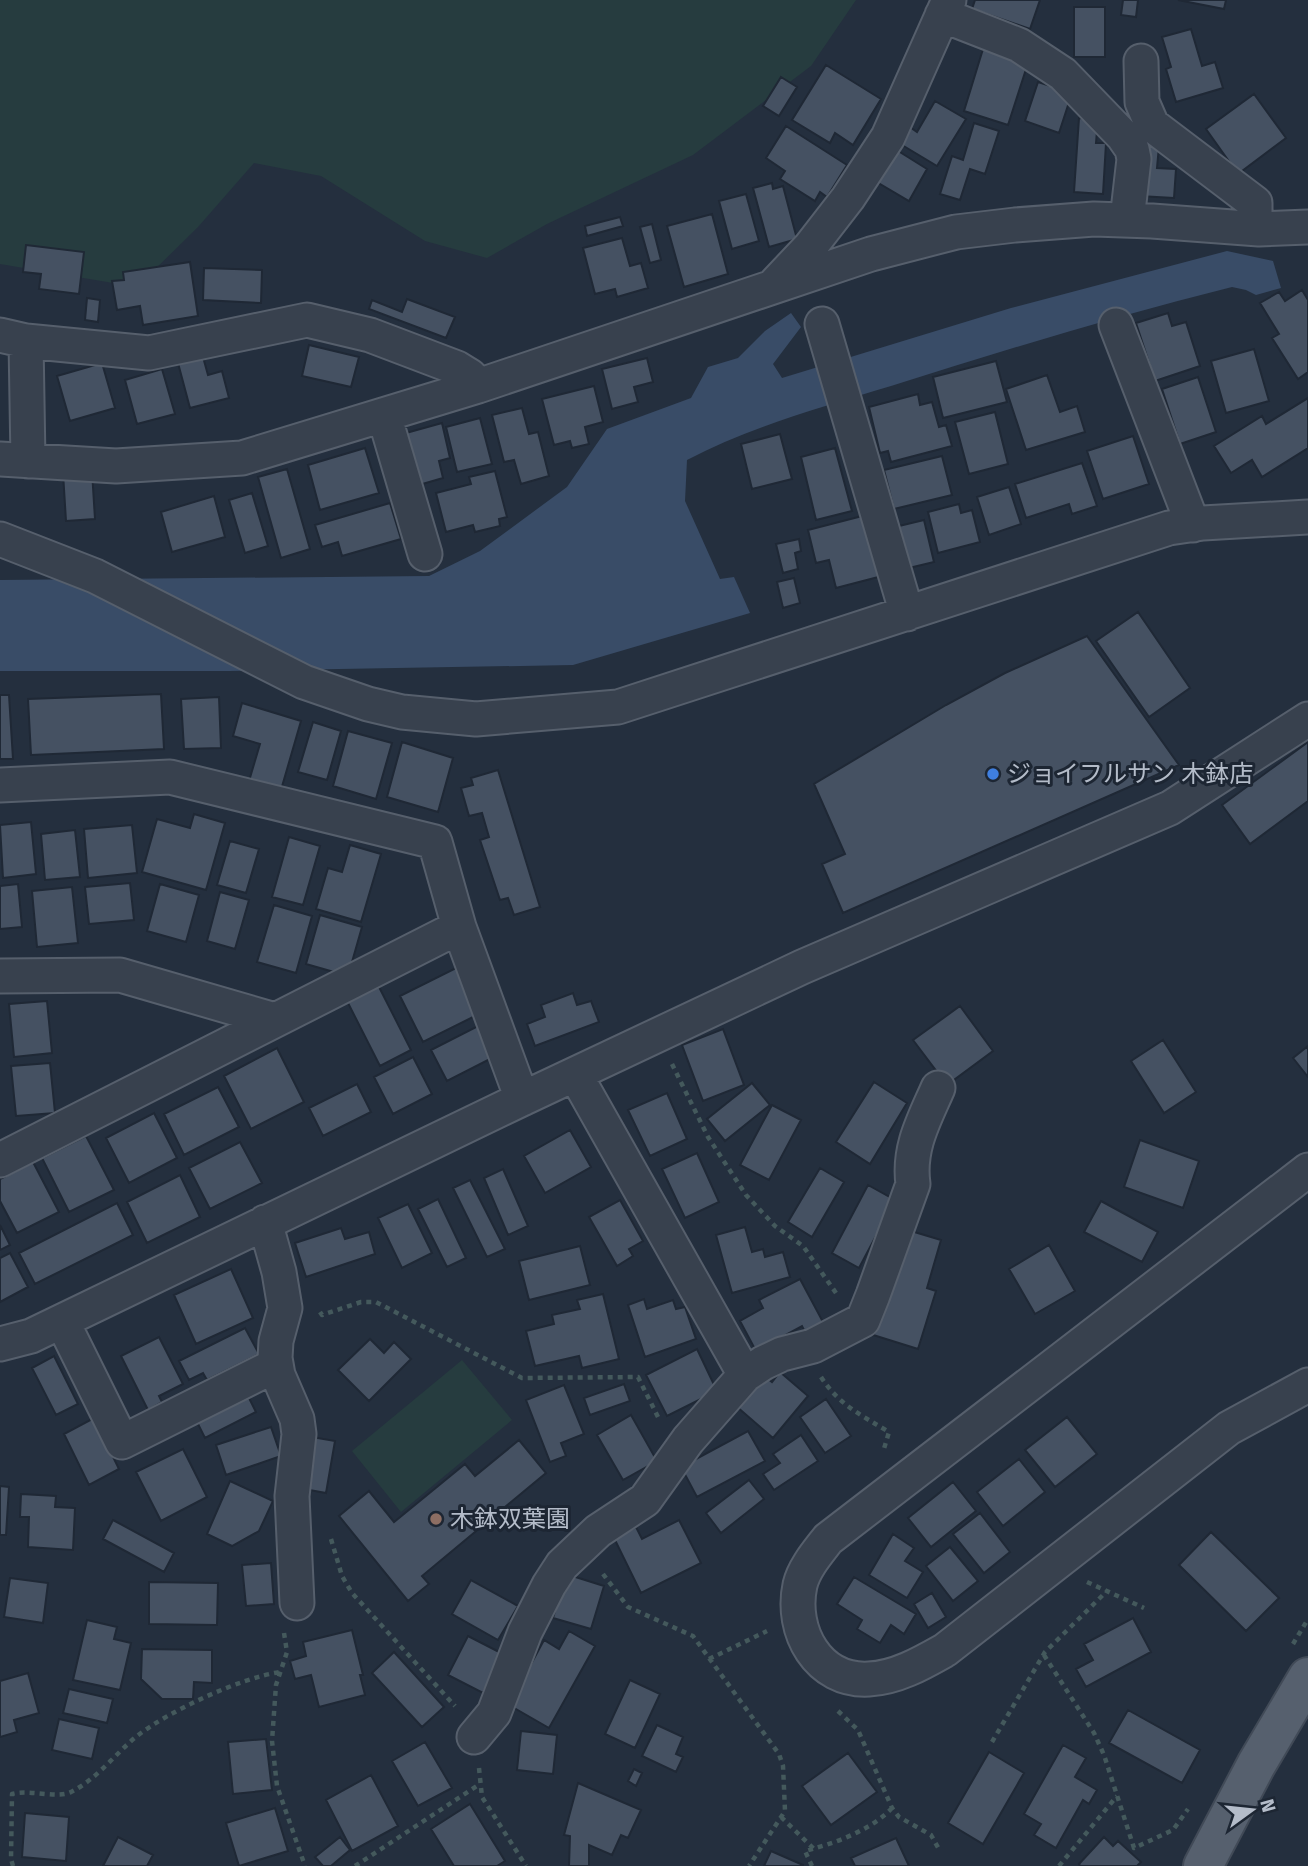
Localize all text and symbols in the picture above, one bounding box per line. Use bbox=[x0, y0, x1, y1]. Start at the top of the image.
place label: ジョイフルサン 木鉢店 bbox=[1007, 760, 1253, 788]
marker: ジョイフルサン 木鉢店 bbox=[985, 766, 1001, 782]
place label: 木鉢双葉園 bbox=[450, 1505, 570, 1533]
marker: 木鉢双葉園 bbox=[428, 1511, 444, 1527]
north arrow bbox=[1217, 1775, 1287, 1845]
text: N bbox=[1255, 1797, 1281, 1815]

